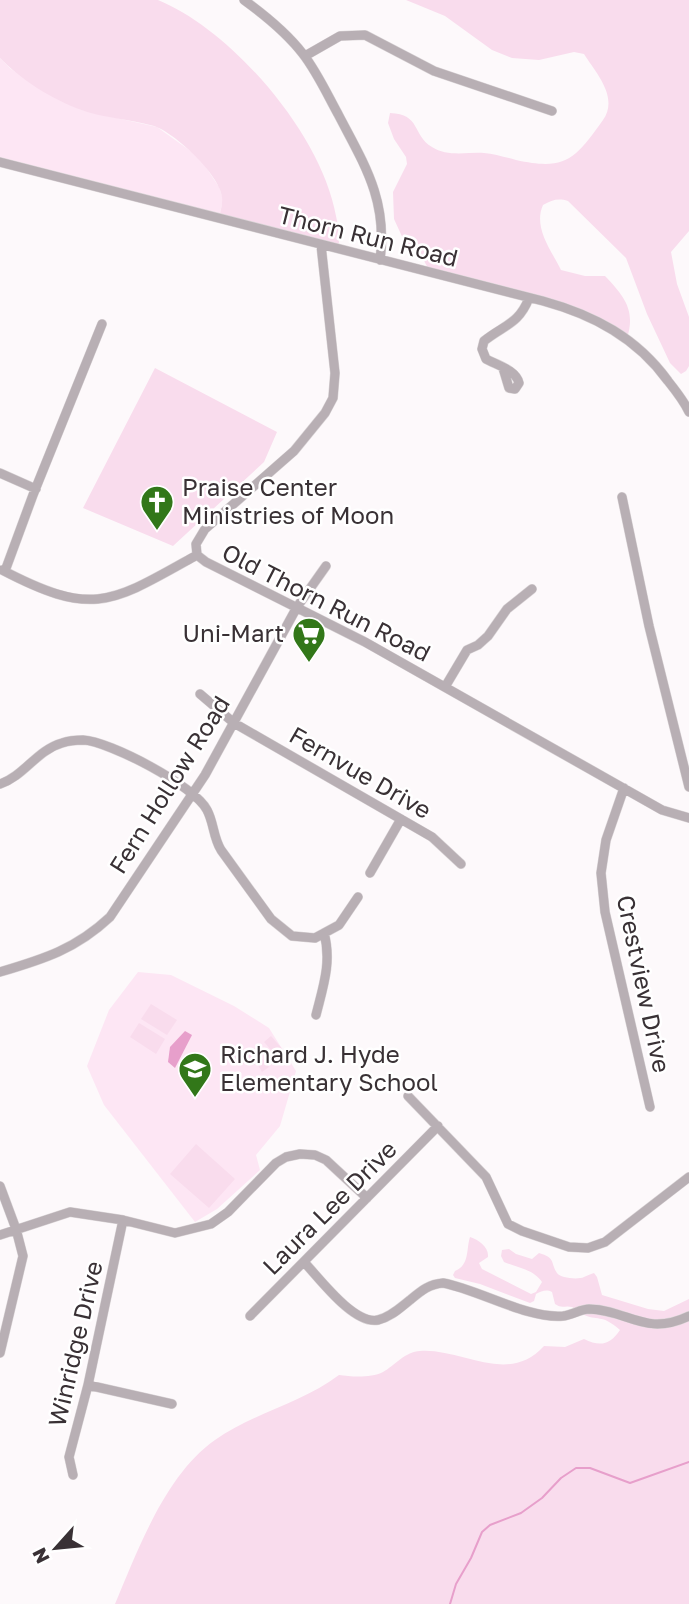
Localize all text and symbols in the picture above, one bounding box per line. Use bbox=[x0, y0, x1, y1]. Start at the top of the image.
street label: Thorn Run Road bbox=[276, 199, 461, 272]
place label: Praise Center Ministries of Moon bbox=[182, 472, 394, 529]
church icon: Praise Center Ministries of Moon bbox=[138, 483, 176, 532]
street label: Old Thorn Run Road bbox=[218, 537, 436, 667]
supermarket icon: Uni-Mart bbox=[290, 615, 328, 664]
place label: Uni-Mart bbox=[183, 618, 284, 647]
street label: Fern Hollow Road bbox=[102, 690, 235, 878]
street label: Fernvue Drive bbox=[285, 719, 437, 824]
street label: Crestview Drive bbox=[612, 892, 677, 1075]
place label: Richard J. Hyde Elementary School bbox=[220, 1039, 438, 1096]
school or university icon: Richard J. Hyde Elementary School bbox=[176, 1050, 214, 1099]
street label: Laura Lee Drive bbox=[256, 1134, 402, 1280]
street label: Winridge Drive bbox=[41, 1258, 108, 1429]
north arrow bbox=[21, 1513, 91, 1583]
text: N bbox=[27, 1544, 54, 1568]

